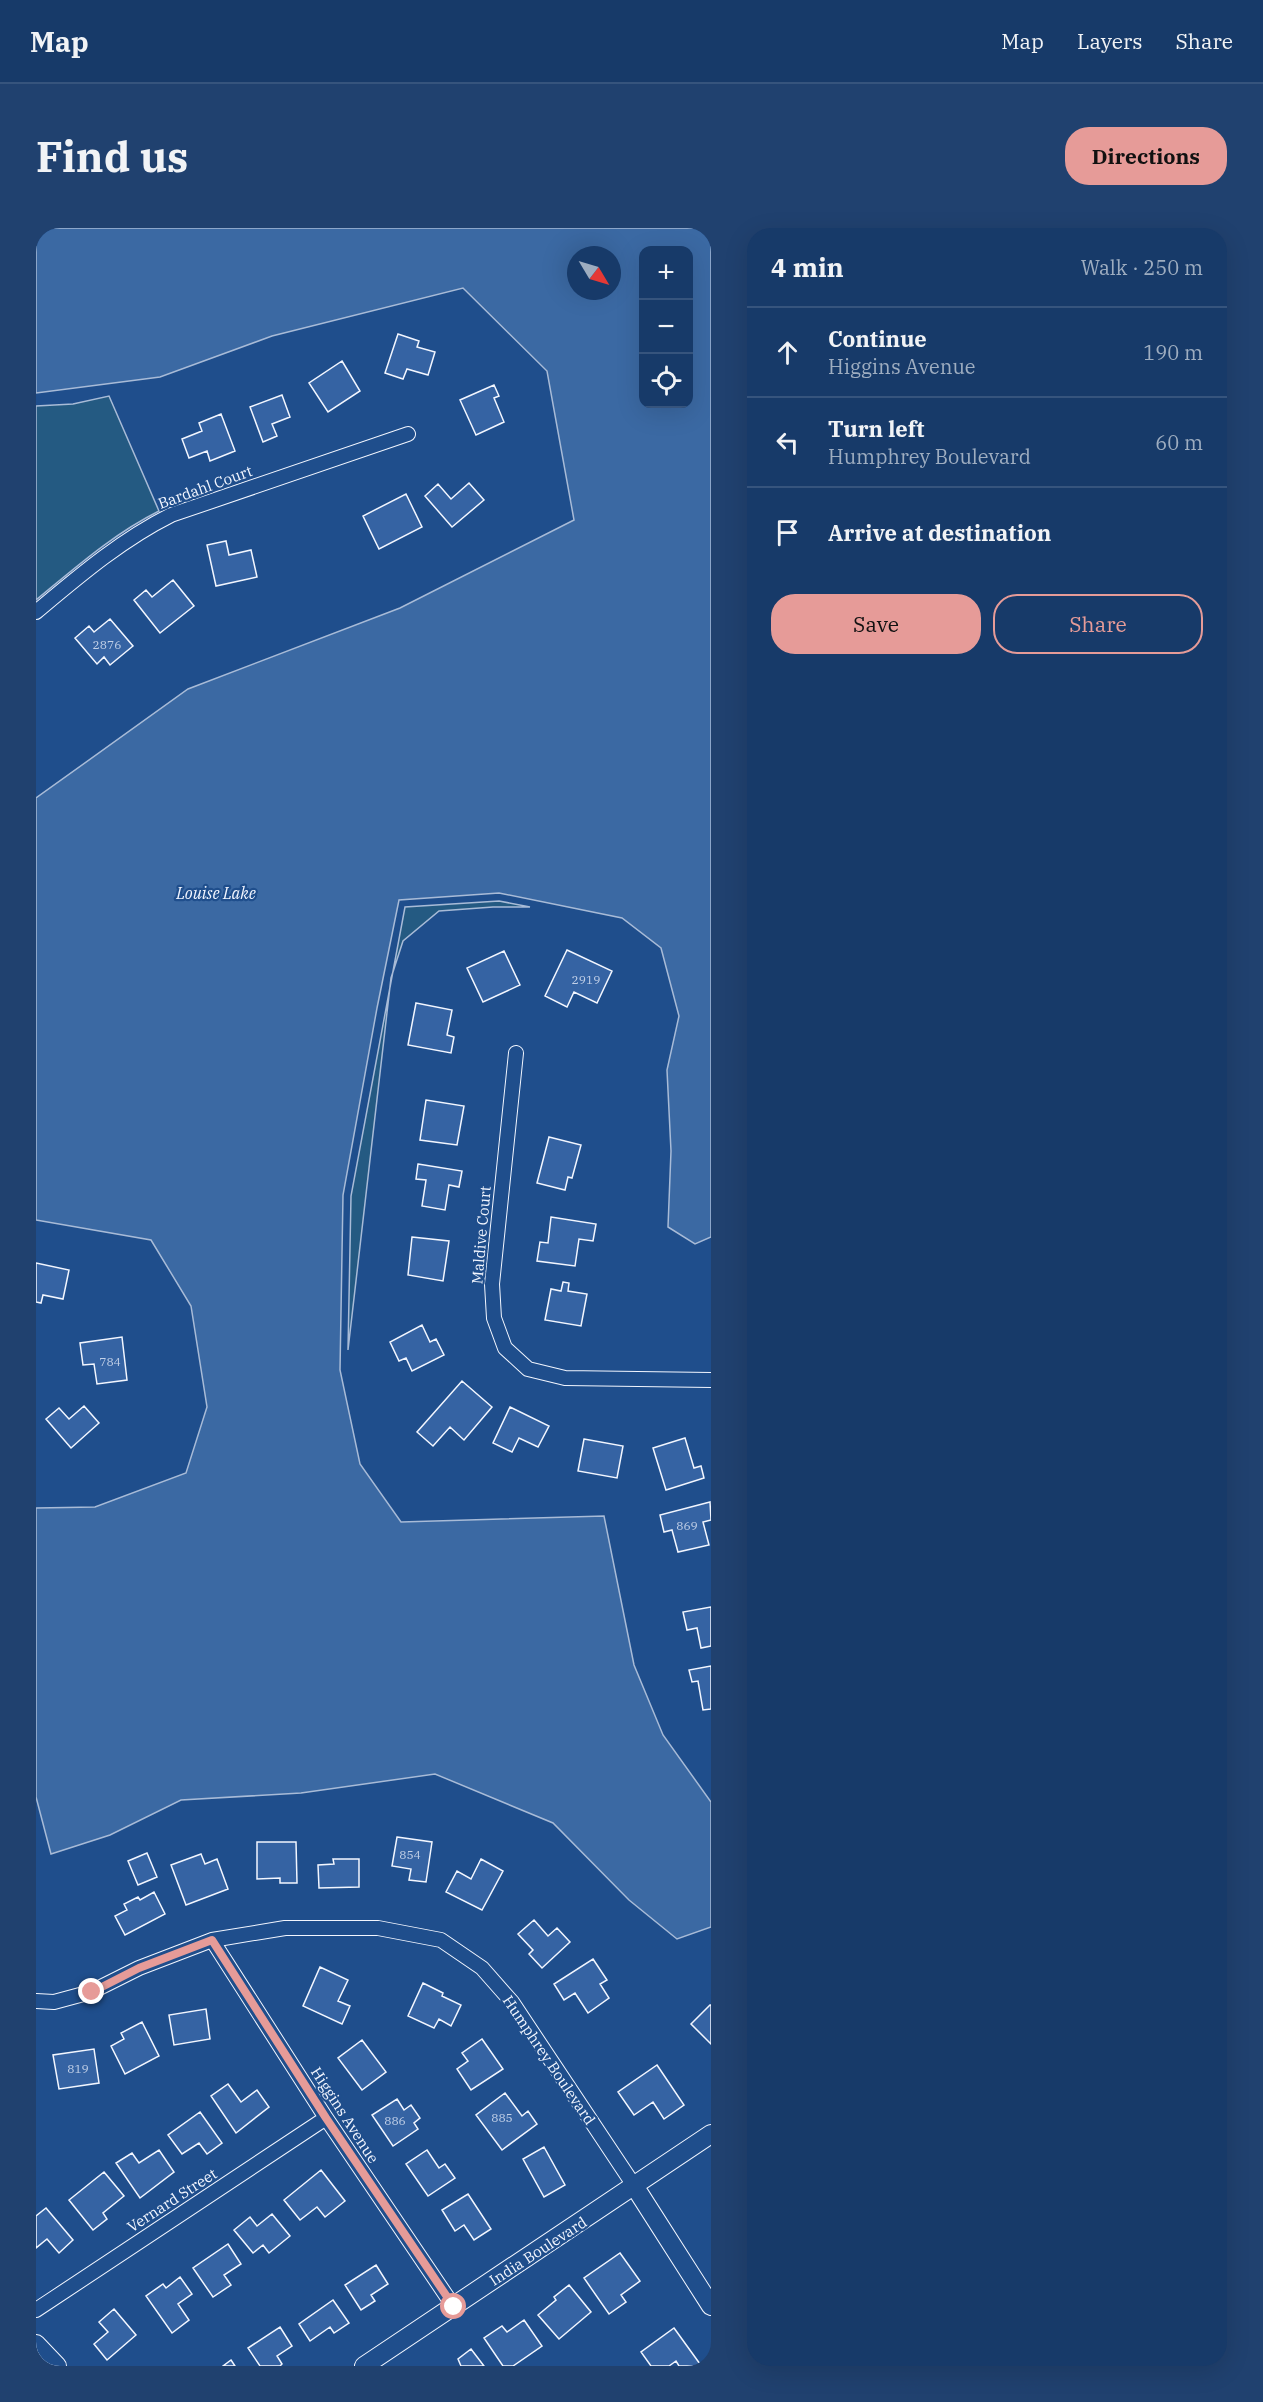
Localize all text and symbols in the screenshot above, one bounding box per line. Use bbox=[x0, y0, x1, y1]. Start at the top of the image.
text: Map bbox=[30, 23, 89, 60]
text: Map bbox=[1001, 27, 1044, 55]
text: Layers bbox=[1077, 27, 1143, 55]
text: Share bbox=[1176, 27, 1233, 55]
button: Directions bbox=[1065, 127, 1227, 185]
text: Find us bbox=[36, 129, 188, 184]
north arrow bbox=[567, 246, 621, 300]
map controls bbox=[639, 246, 693, 408]
button: + bbox=[639, 246, 693, 300]
text: 4 min bbox=[771, 250, 844, 284]
text: Walk · 250 m bbox=[1081, 254, 1203, 281]
button: − bbox=[639, 300, 693, 354]
text: Continue bbox=[828, 324, 927, 353]
icon: ahead bbox=[771, 336, 804, 369]
text: 190 m bbox=[1143, 339, 1203, 366]
text: Higgins Avenue bbox=[828, 353, 976, 380]
button: locate bbox=[639, 354, 693, 408]
text: Turn left bbox=[828, 414, 924, 443]
icon: left bbox=[771, 426, 804, 459]
text: 60 m bbox=[1155, 429, 1203, 456]
text: Humphrey Boulevard bbox=[828, 443, 1031, 470]
street label: Bardahl Court bbox=[155, 461, 255, 513]
icon: arrive bbox=[771, 516, 804, 549]
text: Arrive at destination bbox=[828, 518, 1051, 547]
button: Save bbox=[771, 594, 981, 654]
button: Share bbox=[993, 594, 1203, 654]
house number: 2876 bbox=[93, 637, 121, 652]
water label: Louise Lake bbox=[175, 883, 256, 903]
house number: 2919 bbox=[572, 972, 600, 987]
street label: Maldive Court bbox=[467, 1185, 495, 1285]
house number: 784 bbox=[99, 1354, 121, 1369]
house number: 869 bbox=[676, 1518, 698, 1533]
house number: 854 bbox=[399, 1847, 421, 1862]
route end bbox=[78, 1978, 104, 2004]
street label: Humphrey Boulevard bbox=[499, 1992, 599, 2128]
house number: 819 bbox=[67, 2061, 89, 2076]
street label: Higgins Avenue bbox=[307, 2063, 383, 2167]
house number: 885 bbox=[491, 2110, 513, 2125]
house number: 886 bbox=[384, 2113, 406, 2128]
street label: Vernard Street bbox=[124, 2164, 220, 2236]
street label: India Boulevard bbox=[486, 2212, 590, 2290]
route start bbox=[440, 2293, 466, 2319]

